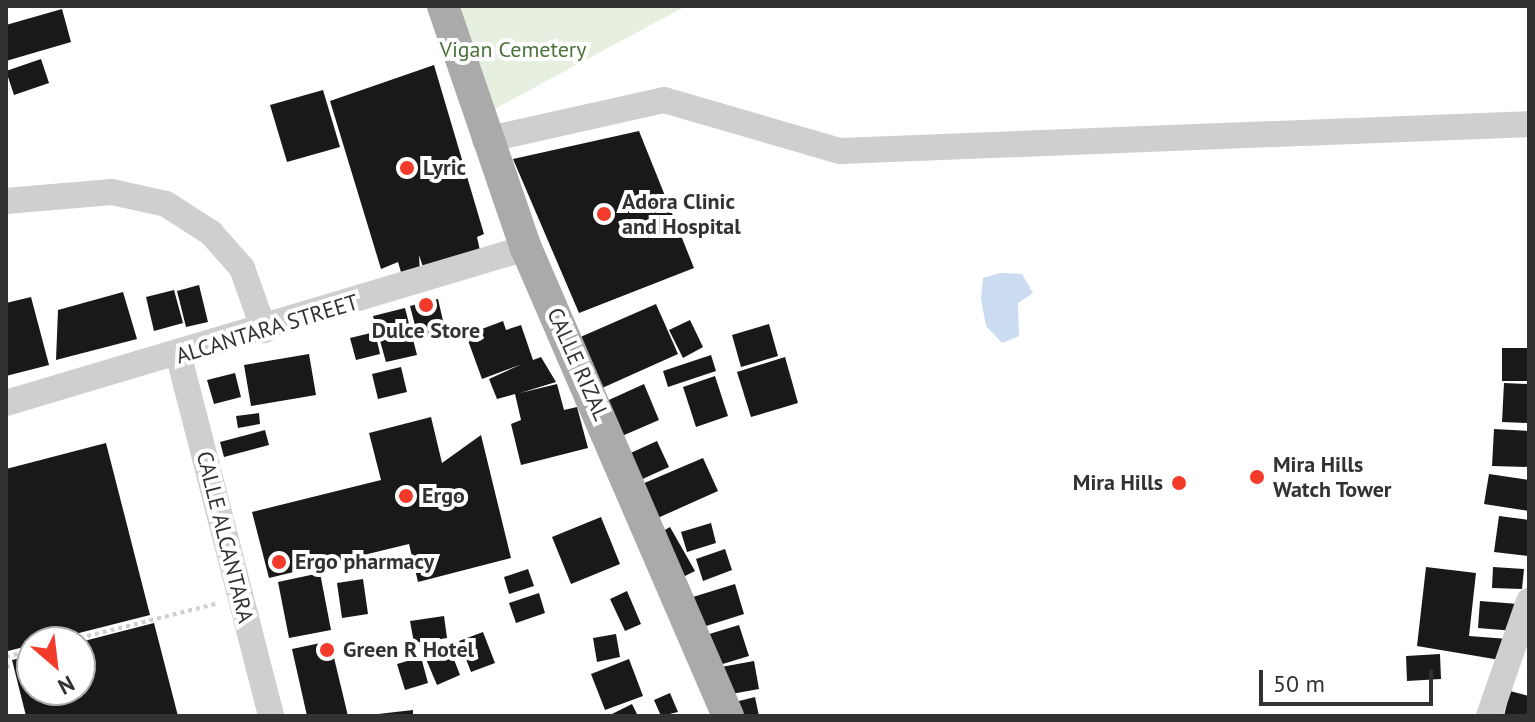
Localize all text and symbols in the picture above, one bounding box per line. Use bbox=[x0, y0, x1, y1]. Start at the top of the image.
park label: Vigan Cemetery bbox=[439, 37, 587, 63]
place label: Lyric bbox=[423, 155, 466, 181]
marker: Lyric bbox=[398, 159, 416, 177]
place label: Adora Clinic and Hospital bbox=[622, 188, 741, 240]
marker: Adora Clinic and Hospital bbox=[593, 203, 615, 225]
street label: ALCANTARA STREET bbox=[172, 289, 362, 369]
marker: Dulce Store bbox=[417, 296, 435, 314]
street label: CALLE RIZAL bbox=[541, 304, 615, 424]
place label: Dulce Store bbox=[372, 318, 480, 344]
street label: CALLE ALCANTARA bbox=[191, 448, 259, 626]
place label: Mira Hills Watch Tower bbox=[1273, 451, 1392, 502]
marker: Mira Hills Watch Tower bbox=[1248, 468, 1266, 486]
place label: Mira Hills bbox=[1073, 470, 1163, 496]
marker: Mira Hills bbox=[1170, 474, 1188, 492]
place label: Ergo bbox=[422, 483, 465, 509]
marker: Ergo bbox=[397, 487, 415, 505]
place label: Ergo pharmacy bbox=[295, 549, 434, 575]
marker: Ergo pharmacy bbox=[270, 553, 288, 571]
north arrow bbox=[16, 626, 96, 706]
place label: Green R Hotel bbox=[343, 637, 474, 663]
marker: Green R Hotel bbox=[318, 641, 336, 659]
scale bar bbox=[1263, 654, 1437, 704]
text: 50 m bbox=[1273, 668, 1325, 699]
text: N bbox=[53, 670, 79, 701]

